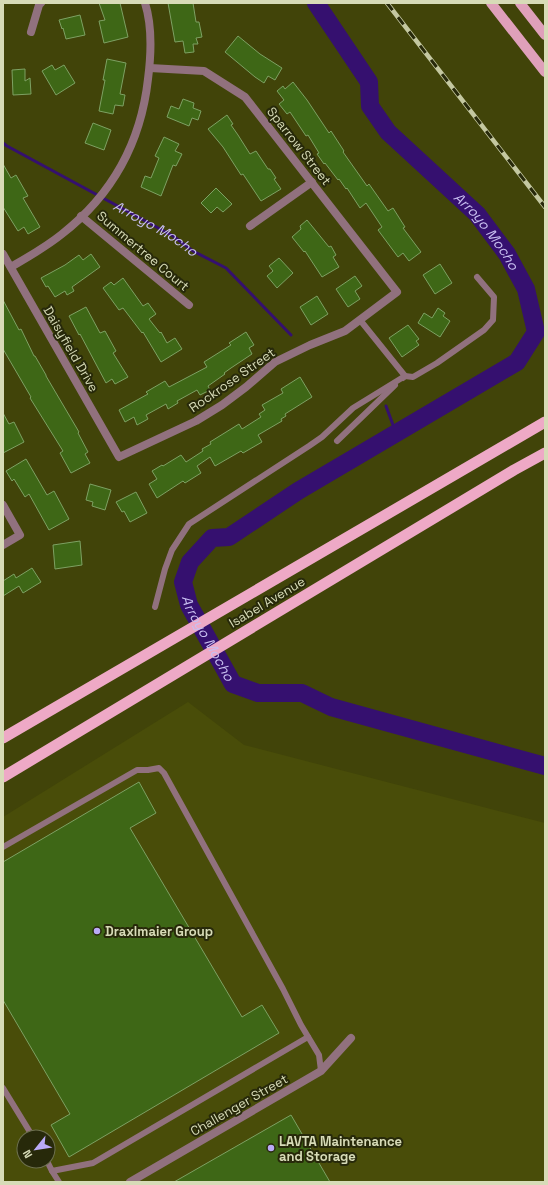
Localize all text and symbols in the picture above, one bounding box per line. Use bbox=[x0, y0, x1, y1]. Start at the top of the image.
street label: Sparrow Street bbox=[263, 103, 335, 189]
water label: Arroyo Mocho bbox=[450, 188, 523, 273]
water label: Arroyo Mocho bbox=[110, 196, 202, 261]
street label: Summertree Court bbox=[93, 207, 193, 295]
street label: Daisyfield Drive bbox=[40, 303, 102, 395]
street label: Rockrose Street bbox=[186, 344, 278, 416]
street label: Isabel Avenue bbox=[226, 573, 308, 631]
water label: Arroyo Mocho bbox=[178, 594, 239, 684]
place label: Draxlmaier Group bbox=[105, 923, 213, 940]
marker: Draxlmaier Group bbox=[92, 926, 102, 936]
street label: Challenger Street bbox=[187, 1070, 291, 1140]
north arrow bbox=[16, 1129, 56, 1169]
place label: LAVTA Maintenance and Storage bbox=[279, 1133, 402, 1165]
marker: LAVTA Maintenance and Storage bbox=[266, 1143, 276, 1153]
text: N bbox=[19, 1147, 35, 1161]

